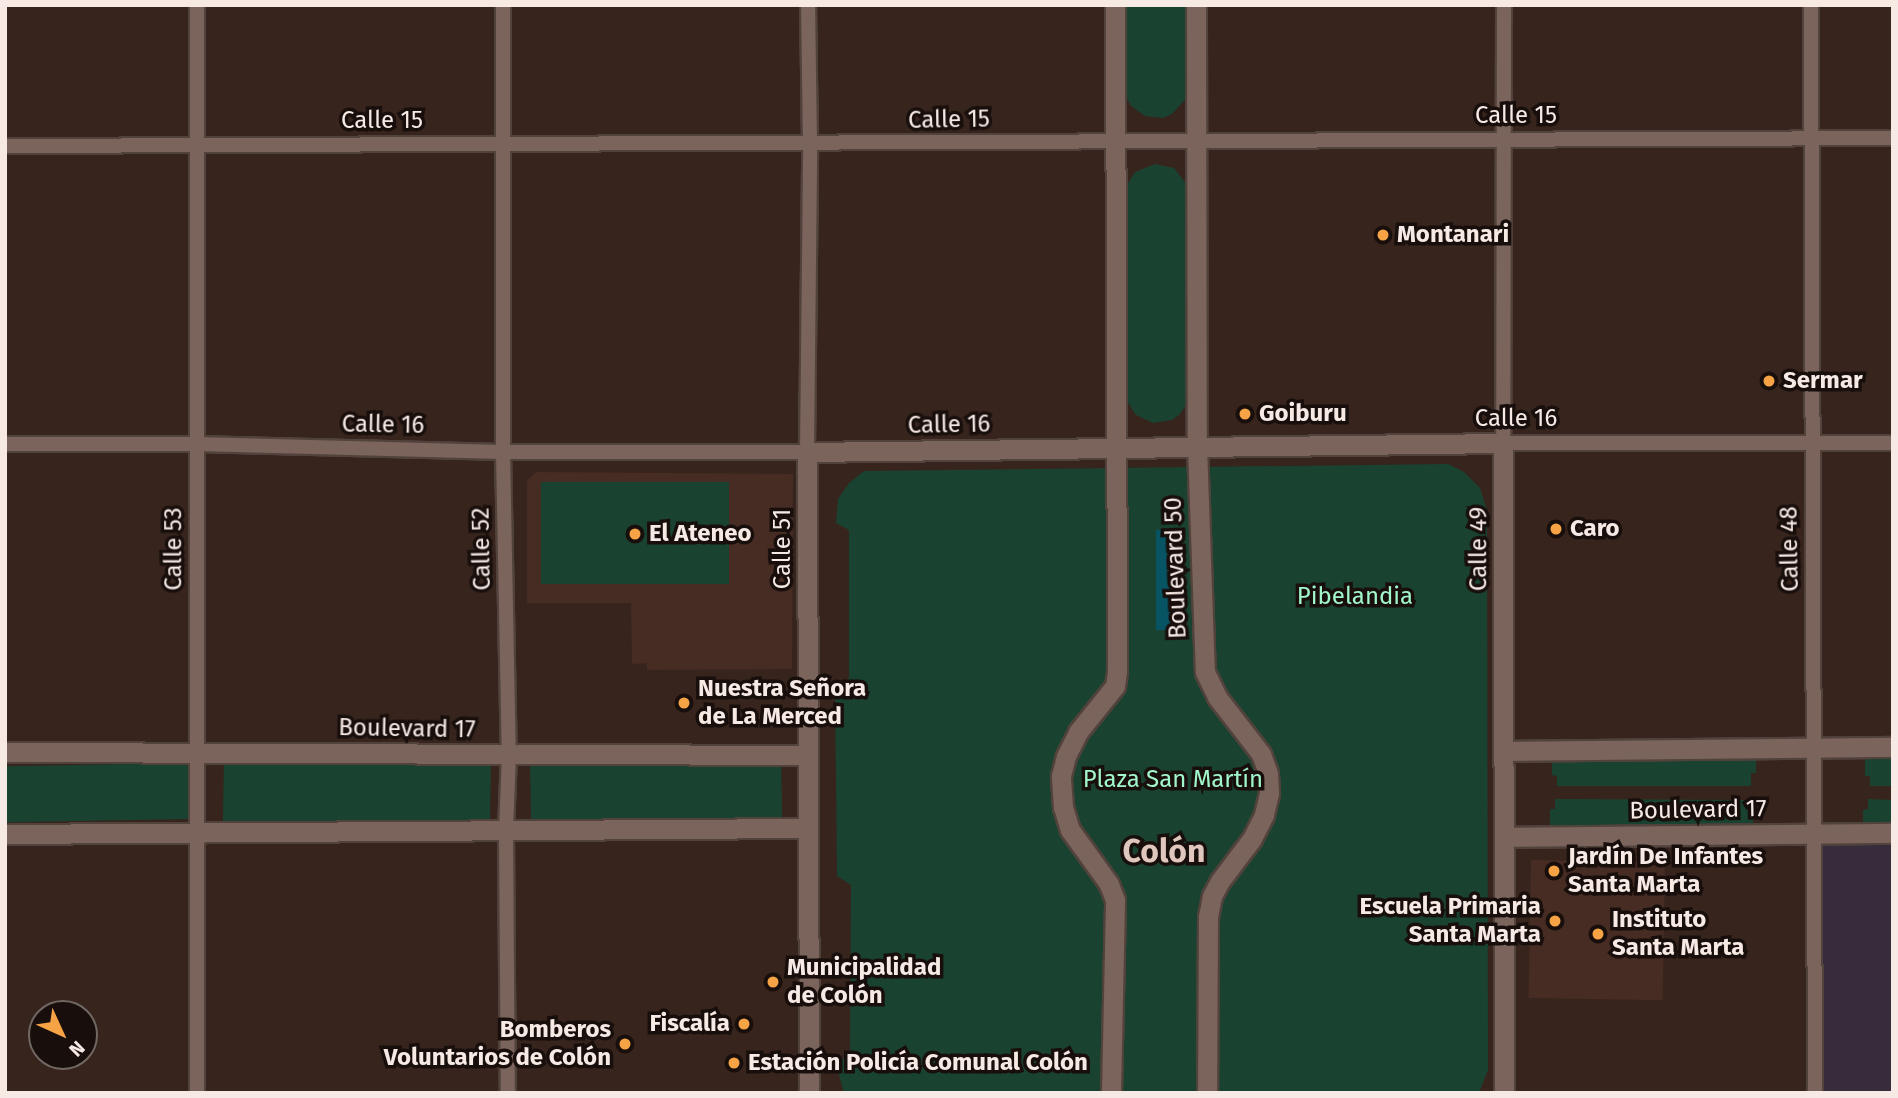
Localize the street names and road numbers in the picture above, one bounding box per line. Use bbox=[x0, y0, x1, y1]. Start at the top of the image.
street label: Calle 15 bbox=[1475, 102, 1557, 130]
street label: Calle 15 bbox=[908, 105, 990, 135]
street label: Calle 15 bbox=[341, 107, 423, 135]
street label: Calle 16 bbox=[1475, 405, 1557, 433]
street label: Calle 16 bbox=[341, 410, 425, 440]
street label: Calle 16 bbox=[907, 410, 991, 440]
street label: Boulevard 50 bbox=[1159, 497, 1193, 639]
street label: Calle 48 bbox=[1775, 506, 1805, 592]
street label: Calle 53 bbox=[160, 507, 188, 591]
street label: Calle 52 bbox=[467, 507, 497, 591]
street label: Calle 49 bbox=[1465, 507, 1493, 591]
street label: Calle 51 bbox=[769, 509, 797, 589]
street label: Boulevard 17 bbox=[338, 713, 476, 745]
street label: Boulevard 17 bbox=[1629, 794, 1767, 826]

